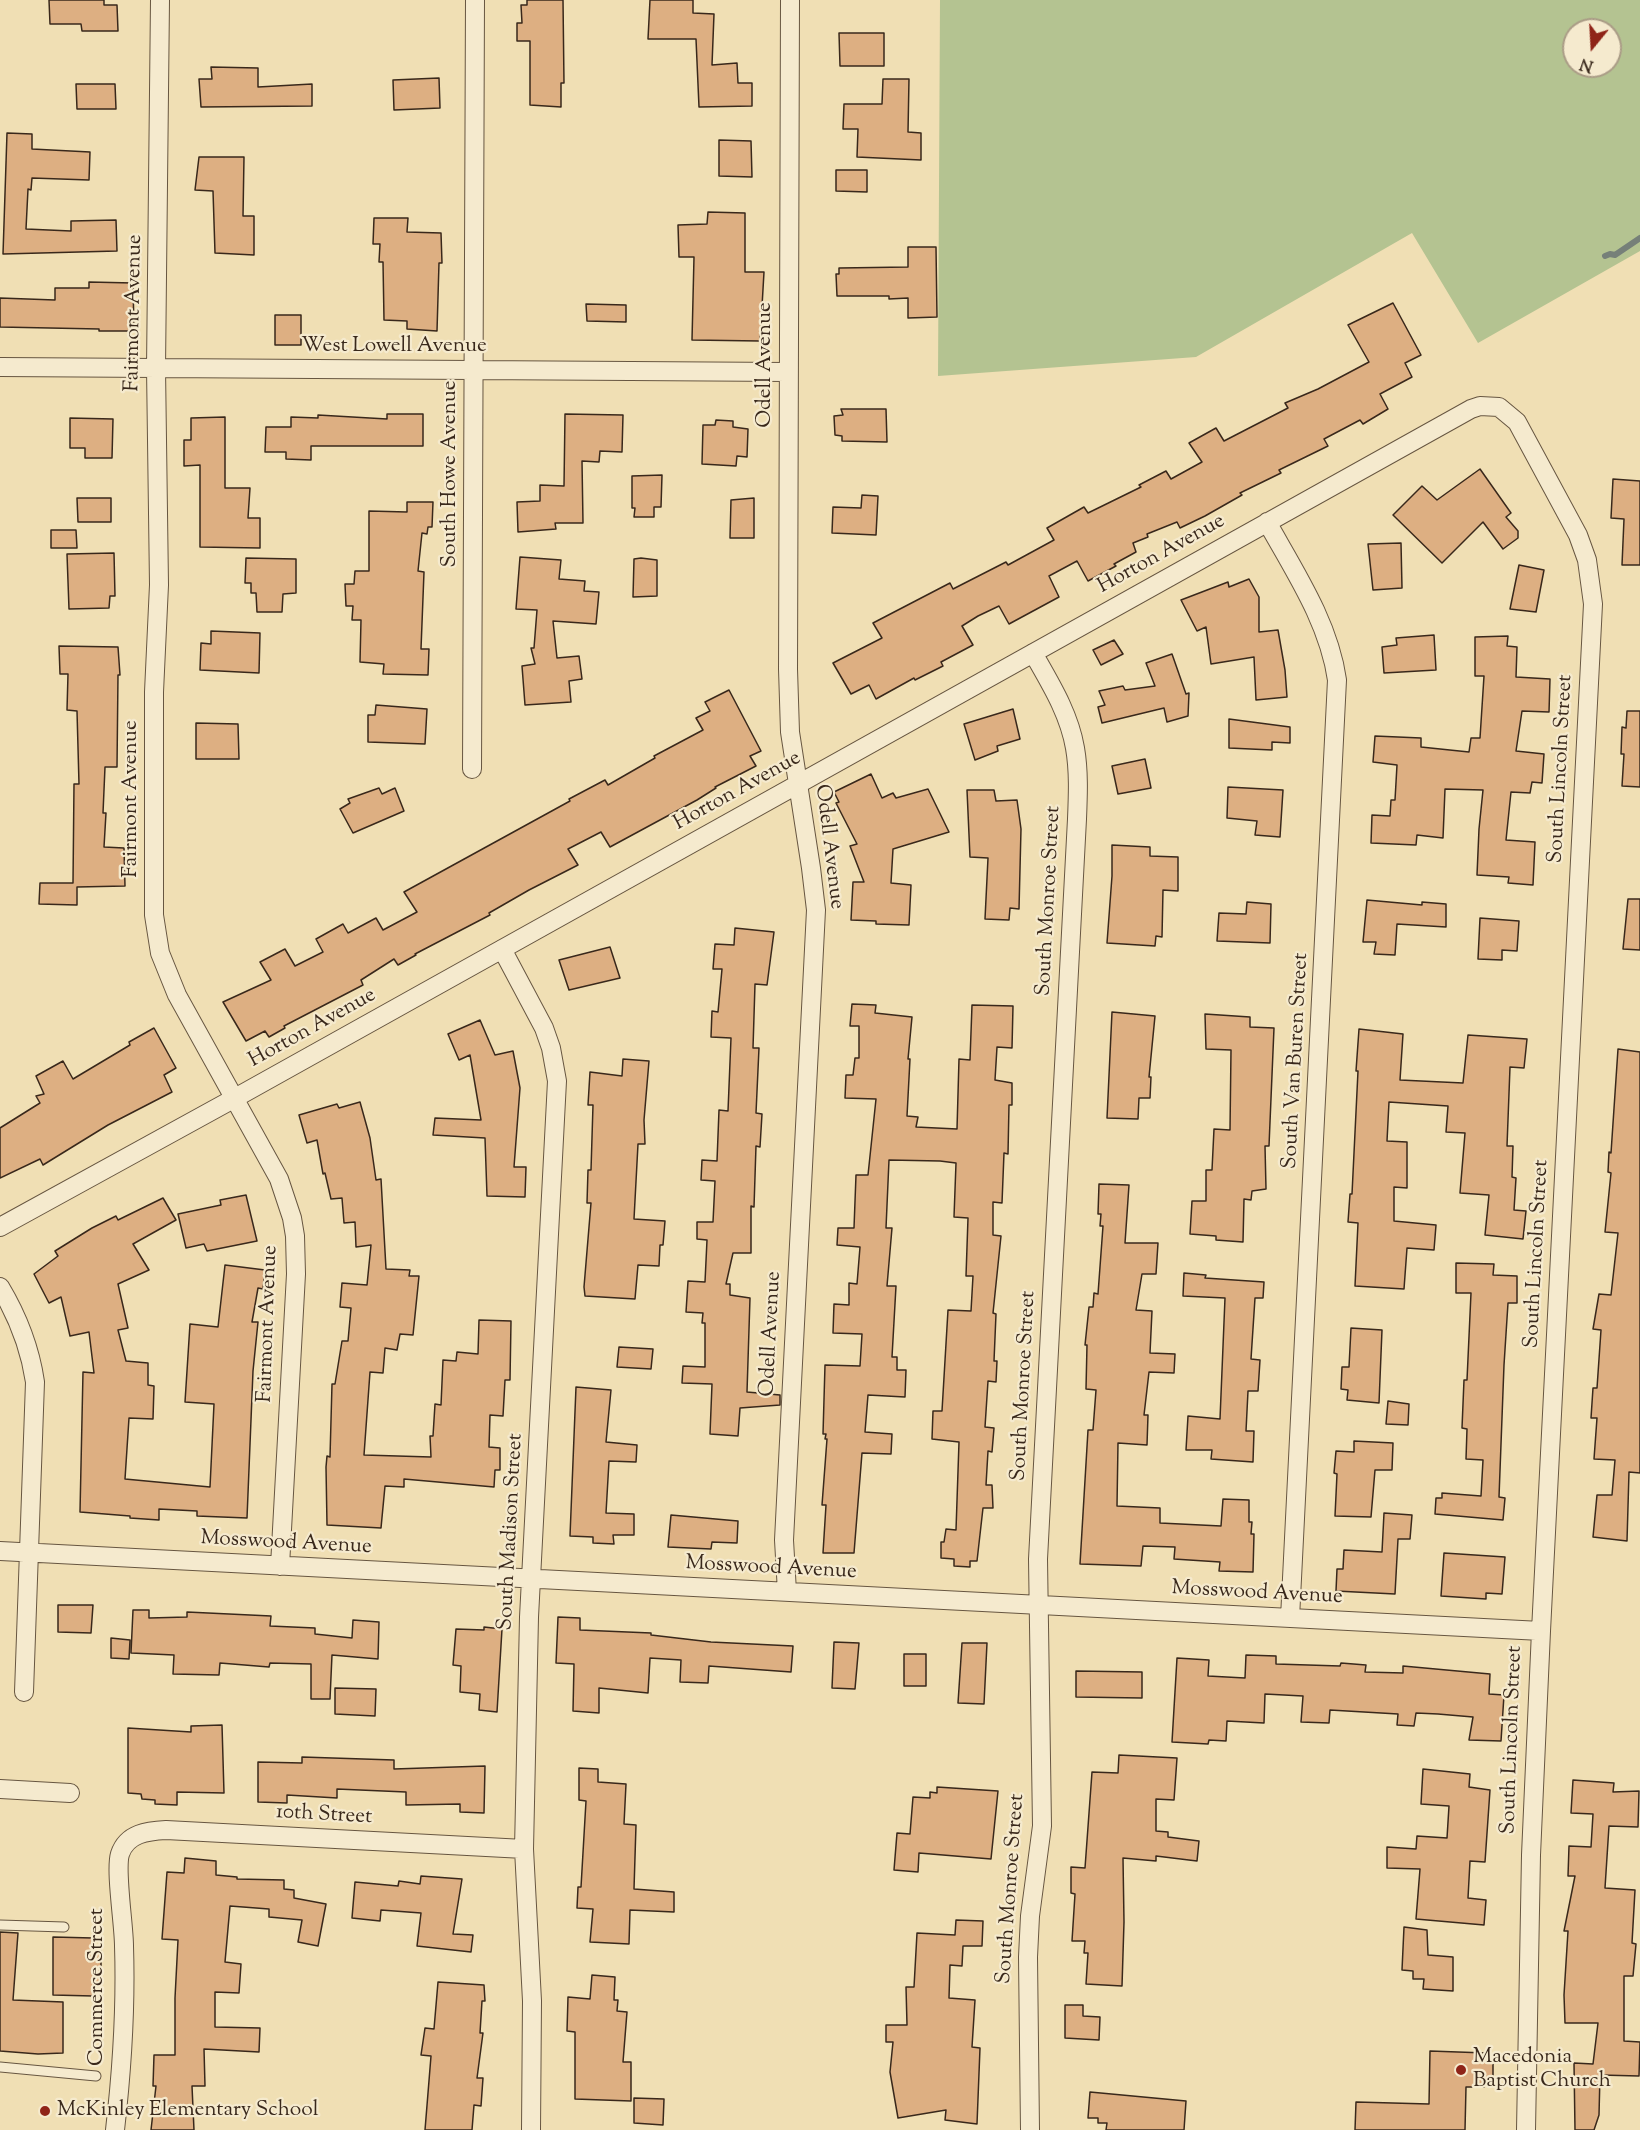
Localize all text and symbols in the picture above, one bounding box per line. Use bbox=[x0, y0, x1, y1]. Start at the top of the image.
north arrow bbox=[1562, 18, 1622, 78]
text: N bbox=[1577, 51, 1597, 77]
street label: Fairmont Avenue bbox=[121, 234, 149, 392]
street label: Odell Avenue bbox=[753, 302, 779, 428]
street label: West Lowell Avenue bbox=[301, 334, 487, 360]
street label: South Howe Avenue bbox=[438, 380, 464, 568]
street label: Horton Avenue bbox=[1094, 510, 1230, 600]
street label: South Lincoln Street bbox=[1544, 674, 1580, 864]
street label: Fairmont Avenue bbox=[119, 720, 145, 878]
street label: Horton Avenue bbox=[670, 747, 806, 837]
street label: Odell Avenue bbox=[808, 783, 848, 911]
street label: South Monroe Street bbox=[1032, 805, 1068, 997]
street label: South Van Buren Street bbox=[1279, 952, 1315, 1170]
street label: Horton Avenue bbox=[245, 984, 381, 1074]
street label: South Lincoln Street bbox=[1520, 1159, 1556, 1349]
street label: Fairmont Avenue bbox=[254, 1245, 284, 1403]
street label: Odell Avenue bbox=[756, 1271, 788, 1397]
street label: South Monroe Street bbox=[1007, 1290, 1043, 1482]
street label: South Madison Street bbox=[494, 1433, 530, 1631]
street label: Mosswood Avenue bbox=[200, 1527, 372, 1561]
street label: Mosswood Avenue bbox=[685, 1552, 857, 1586]
street label: Mosswood Avenue bbox=[1171, 1577, 1343, 1611]
street label: South Lincoln Street bbox=[1497, 1645, 1529, 1835]
street label: South Monroe Street bbox=[993, 1793, 1031, 1985]
street label: 10th Street bbox=[275, 1801, 373, 1831]
street label: Commerce Street bbox=[85, 1908, 111, 2066]
place label: Macedonia Baptist Church bbox=[1473, 2045, 1611, 2095]
marker: Macedonia Baptist Church bbox=[1454, 2063, 1468, 2077]
place label: McKinley Elementary School bbox=[57, 2098, 318, 2124]
marker: McKinley Elementary School bbox=[38, 2104, 52, 2118]

